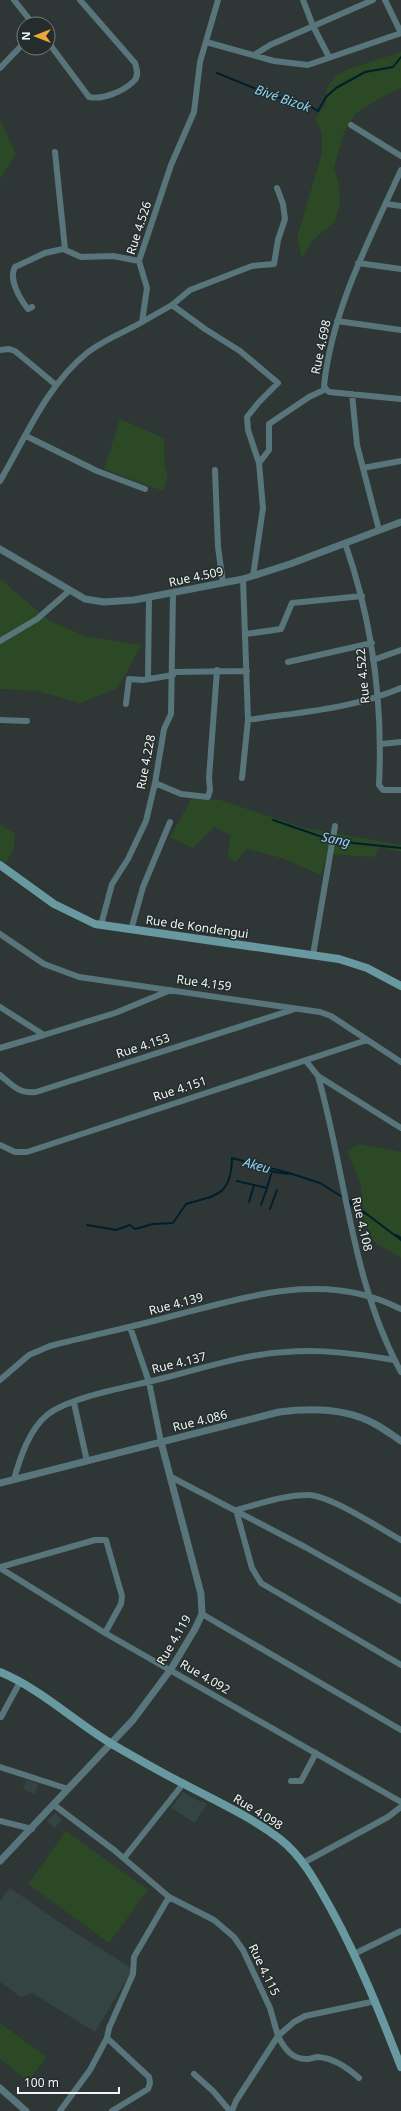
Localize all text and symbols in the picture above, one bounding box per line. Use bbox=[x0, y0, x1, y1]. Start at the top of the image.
north arrow bbox=[16, 16, 56, 56]
text: N bbox=[18, 32, 33, 40]
water label: Bivé Bizok bbox=[253, 80, 314, 116]
street label: Rue 4.526 bbox=[122, 199, 155, 257]
street label: Rue 4.698 bbox=[306, 318, 335, 376]
street label: Rue 4.509 bbox=[167, 562, 225, 591]
street label: Rue 4.522 bbox=[352, 648, 373, 704]
street label: Rue 4.228 bbox=[132, 733, 159, 791]
water label: Sang bbox=[320, 827, 353, 851]
street label: Rue de Kondengui bbox=[145, 911, 250, 942]
street label: Rue 4.159 bbox=[175, 970, 233, 995]
street label: Rue 4.153 bbox=[114, 1029, 172, 1062]
street label: Rue 4.151 bbox=[151, 1072, 209, 1105]
water label: Akeu bbox=[240, 1152, 273, 1178]
street label: Rue 4.108 bbox=[348, 1195, 377, 1253]
street label: Rue 4.139 bbox=[147, 1288, 205, 1319]
street label: Rue 4.137 bbox=[150, 1348, 208, 1377]
street label: Rue 4.086 bbox=[171, 1406, 229, 1435]
street label: Rue 4.119 bbox=[152, 1611, 195, 1668]
street label: Rue 4.092 bbox=[177, 1655, 234, 1698]
street label: Rue 4.098 bbox=[230, 1790, 286, 1834]
street label: Rue 4.115 bbox=[245, 1941, 284, 1999]
scale bar bbox=[18, 2069, 119, 2095]
text: 100 m bbox=[24, 2074, 59, 2091]

